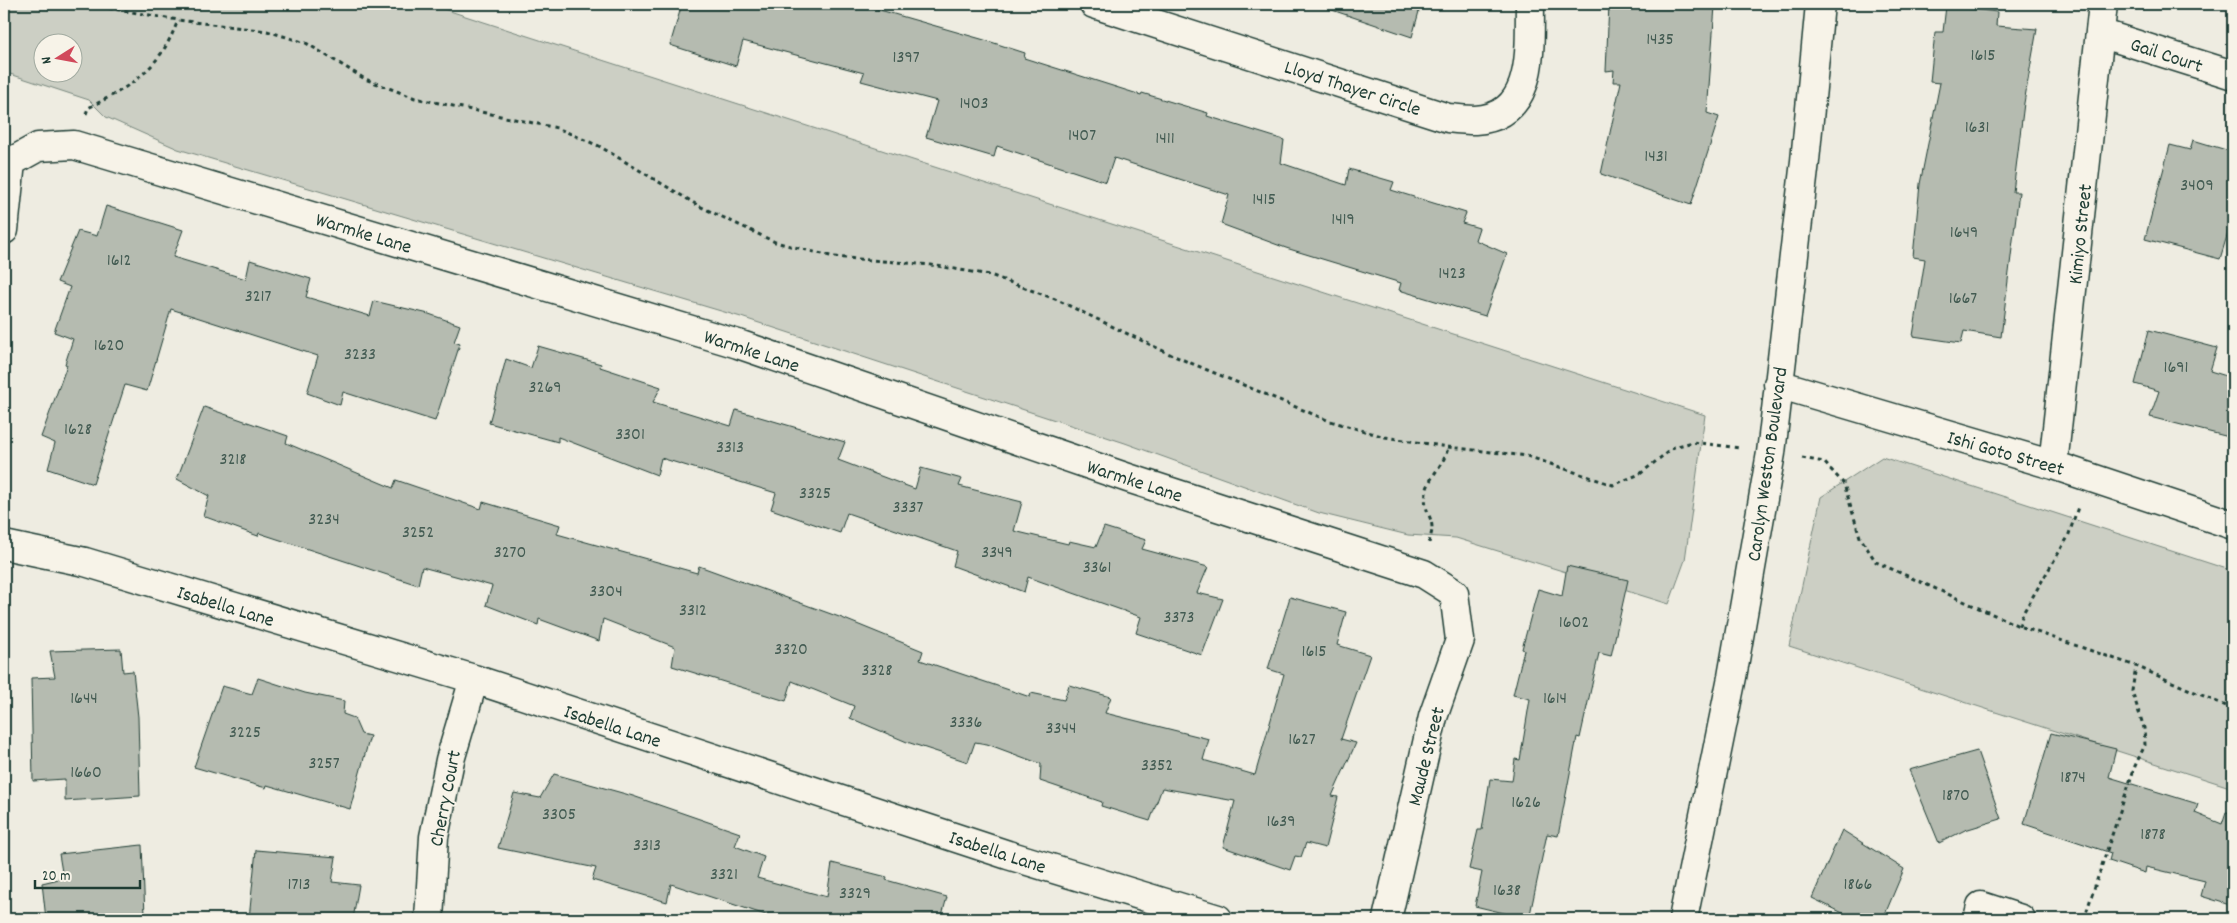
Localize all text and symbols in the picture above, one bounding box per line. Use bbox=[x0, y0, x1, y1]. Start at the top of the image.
house number: 1435 bbox=[1646, 28, 1674, 53]
north arrow bbox=[32, 32, 82, 82]
street label: Gail Court bbox=[2126, 32, 2206, 82]
house number: 1615 bbox=[1970, 44, 1996, 69]
house number: 1397 bbox=[892, 46, 920, 71]
text: N bbox=[37, 55, 58, 65]
street label: Lloyd Thayer Circle bbox=[1280, 55, 1424, 125]
house number: 1403 bbox=[959, 92, 989, 117]
house number: 1631 bbox=[1965, 116, 1989, 141]
house number: 1407 bbox=[1068, 124, 1096, 149]
house number: 1411 bbox=[1155, 127, 1175, 152]
house number: 1431 bbox=[1644, 145, 1668, 170]
house number: 3409 bbox=[2180, 174, 2214, 199]
street label: Kimiyo Street bbox=[2063, 183, 2101, 286]
house number: 1415 bbox=[1252, 188, 1276, 213]
street label: Warmke Lane bbox=[312, 207, 415, 263]
house number: 1419 bbox=[1331, 208, 1355, 233]
house number: 1649 bbox=[1950, 221, 1978, 246]
house number: 1612 bbox=[107, 249, 131, 274]
house number: 1423 bbox=[1438, 262, 1466, 287]
house number: 3217 bbox=[245, 285, 271, 310]
house number: 1667 bbox=[1949, 287, 1977, 312]
street label: Warmke Lane bbox=[700, 324, 803, 382]
house number: 1620 bbox=[94, 334, 124, 359]
house number: 3233 bbox=[344, 343, 376, 368]
house number: 1691 bbox=[2164, 356, 2188, 381]
street label: Carolyn Weston Boulevard bbox=[1741, 365, 1796, 563]
house number: 3269 bbox=[529, 376, 561, 401]
house number: 1628 bbox=[64, 418, 92, 443]
house number: 3301 bbox=[615, 423, 645, 448]
street label: Ishi Goto Street bbox=[1943, 425, 2067, 485]
house number: 3313 bbox=[716, 436, 744, 461]
house number: 3218 bbox=[219, 448, 247, 473]
street label: Warmke Lane bbox=[1083, 454, 1186, 512]
house number: 3325 bbox=[799, 482, 831, 507]
house number: 3337 bbox=[893, 496, 924, 521]
house number: 3234 bbox=[308, 508, 340, 533]
house number: 3252 bbox=[402, 521, 434, 546]
house number: 3270 bbox=[494, 541, 526, 566]
house number: 3349 bbox=[981, 541, 1013, 566]
house number: 3361 bbox=[1083, 556, 1111, 581]
street label: Isabella Lane bbox=[173, 580, 277, 636]
house number: 3304 bbox=[589, 580, 623, 605]
house number: 3312 bbox=[679, 599, 707, 624]
house number: 3373 bbox=[1164, 606, 1194, 631]
house number: 1602 bbox=[1559, 611, 1589, 636]
house number: 3320 bbox=[774, 638, 808, 663]
house number: 1615 bbox=[1301, 640, 1327, 665]
house number: 3328 bbox=[861, 659, 893, 684]
house number: 1644 bbox=[70, 687, 98, 712]
house number: 1614 bbox=[1543, 687, 1567, 712]
street label: Isabella Lane bbox=[560, 699, 664, 757]
street label: Maude Street bbox=[1402, 704, 1454, 809]
house number: 3336 bbox=[950, 711, 982, 736]
house number: 3344 bbox=[1046, 717, 1076, 742]
house number: 3225 bbox=[229, 721, 261, 746]
house number: 1627 bbox=[1288, 728, 1316, 753]
street label: Cherry Court bbox=[424, 748, 470, 849]
house number: 3257 bbox=[308, 752, 340, 777]
house number: 3352 bbox=[1141, 754, 1173, 779]
house number: 1660 bbox=[70, 761, 102, 786]
house number: 1874 bbox=[2060, 766, 2086, 791]
house number: 1870 bbox=[1942, 784, 1970, 809]
house number: 1626 bbox=[1511, 791, 1541, 816]
house number: 3305 bbox=[542, 803, 576, 828]
house number: 1639 bbox=[1267, 810, 1296, 835]
house number: 1878 bbox=[2140, 823, 2166, 848]
street label: Isabella Lane bbox=[945, 825, 1049, 883]
house number: 3313 bbox=[633, 834, 661, 859]
scale bar bbox=[35, 858, 140, 890]
house number: 3321 bbox=[710, 863, 738, 888]
text: 20 m bbox=[42, 866, 70, 888]
house number: 1713 bbox=[288, 873, 310, 898]
house number: 1866 bbox=[1844, 873, 1872, 898]
house number: 1638 bbox=[1493, 879, 1521, 904]
house number: 3329 bbox=[839, 882, 871, 907]

